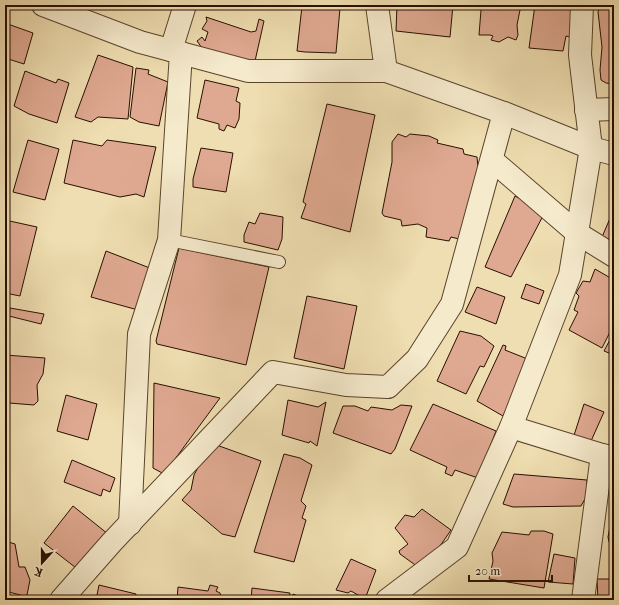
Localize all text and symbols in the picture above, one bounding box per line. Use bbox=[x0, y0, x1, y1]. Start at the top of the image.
north arrow bbox=[22, 543, 62, 583]
scale bar bbox=[469, 557, 552, 583]
text: K bbox=[32, 564, 45, 579]
text: 20 m bbox=[475, 564, 500, 578]

